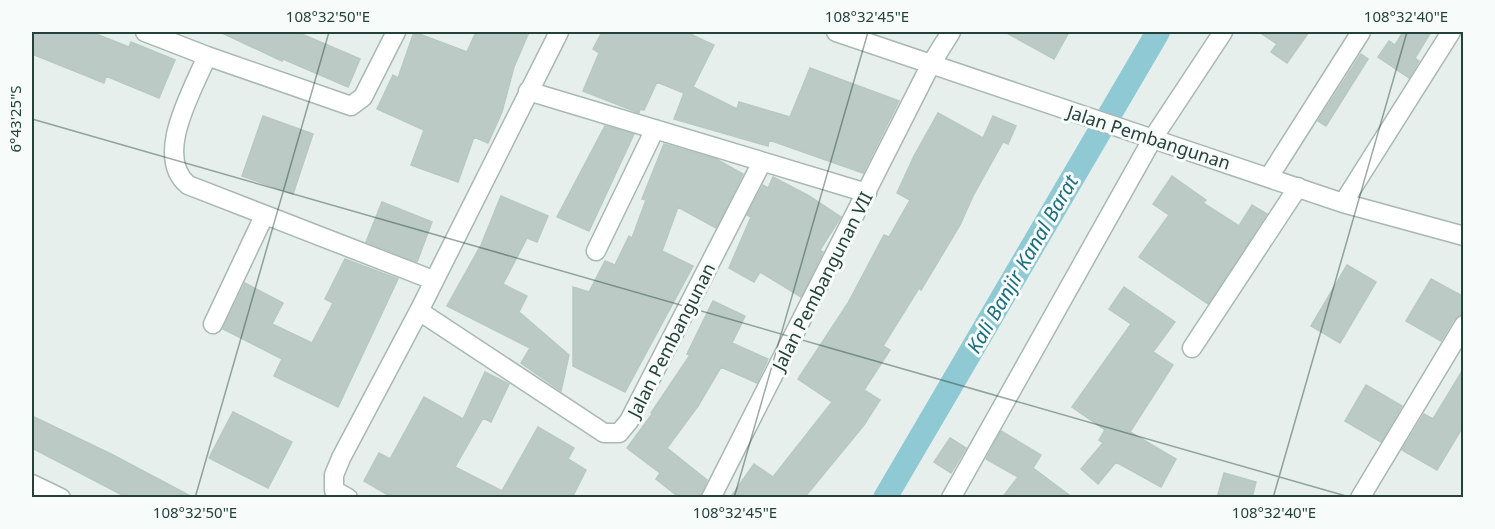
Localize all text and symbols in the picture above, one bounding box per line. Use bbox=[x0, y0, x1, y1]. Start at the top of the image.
text: 108°32'50"E bbox=[286, 6, 370, 26]
text: 108°32'45"E bbox=[825, 6, 909, 26]
text: 108°32'40"E bbox=[1364, 6, 1448, 26]
text: 6°43'25"S bbox=[5, 85, 25, 153]
street label: Jalan Pembangunan bbox=[1062, 99, 1234, 175]
water label: Kali Banjir Kanal Barat bbox=[960, 169, 1085, 358]
street label: Jalan Pembangunan VII bbox=[765, 187, 878, 376]
street label: Jalan Pembangunan bbox=[621, 259, 720, 423]
text: 108°32'50"E bbox=[153, 502, 237, 522]
text: 108°32'45"E bbox=[693, 502, 777, 522]
text: 108°32'40"E bbox=[1232, 502, 1316, 522]

